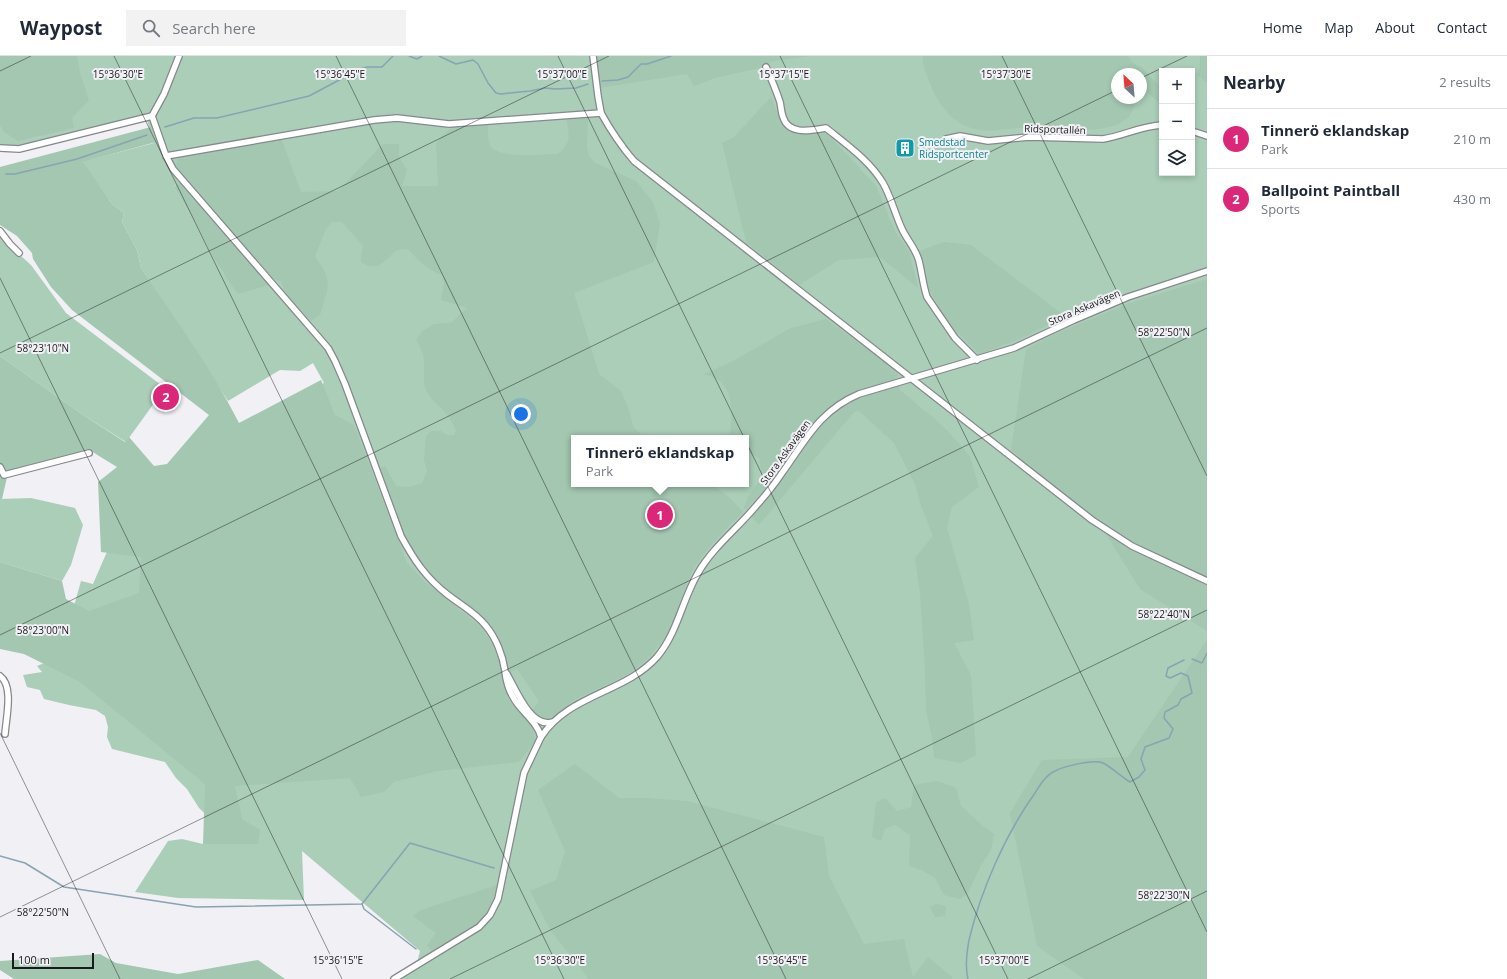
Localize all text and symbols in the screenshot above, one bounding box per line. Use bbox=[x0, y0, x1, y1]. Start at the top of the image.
search box bbox=[126, 10, 406, 46]
text: Waypost bbox=[20, 15, 102, 41]
icon: search bbox=[140, 17, 162, 39]
text: Search here bbox=[172, 18, 256, 38]
text: Home bbox=[1263, 18, 1302, 37]
text: Map bbox=[1324, 18, 1353, 37]
text: About bbox=[1375, 18, 1415, 37]
text: Contact bbox=[1437, 18, 1487, 37]
text: 15°36'30"E bbox=[93, 67, 143, 81]
text: 15°36'45"E bbox=[315, 67, 365, 81]
text: 15°37'00"E bbox=[537, 67, 587, 81]
text: 15°37'15"E bbox=[759, 67, 809, 81]
text: 15°37'30"E bbox=[981, 67, 1031, 81]
north arrow bbox=[1111, 68, 1147, 104]
map controls bbox=[1159, 68, 1195, 176]
button: + bbox=[1159, 68, 1195, 104]
text: Nearby bbox=[1223, 71, 1285, 94]
text: 2 results bbox=[1439, 73, 1491, 91]
button: − bbox=[1159, 104, 1195, 140]
text: Tinnerö eklandskap bbox=[1261, 120, 1409, 140]
street label: Ridsportallén bbox=[1024, 121, 1086, 137]
text: 1 bbox=[1232, 130, 1240, 148]
text: 210 m bbox=[1453, 130, 1491, 148]
place label: Smedstad Ridsportcenter bbox=[919, 135, 988, 161]
building icon: Smedstad Ridsportcenter bbox=[894, 137, 916, 159]
button: layers bbox=[1159, 140, 1195, 176]
text: Park bbox=[1261, 140, 1288, 158]
text: Ballpoint Paintball bbox=[1261, 180, 1400, 200]
text: 2 bbox=[1232, 190, 1240, 208]
text: 430 m bbox=[1453, 190, 1491, 208]
text: Sports bbox=[1261, 200, 1300, 218]
street label: Stora Askavägen bbox=[1046, 286, 1122, 328]
text: 58°22'50"N bbox=[1138, 325, 1190, 339]
text: 58°23'10"N bbox=[17, 341, 69, 355]
pin: 2 bbox=[153, 382, 179, 412]
your location bbox=[511, 404, 531, 424]
street label: Stora Askavägen bbox=[757, 417, 813, 487]
popup bbox=[571, 435, 749, 487]
text: Tinnerö eklandskap bbox=[586, 442, 734, 462]
text: Park bbox=[586, 462, 613, 480]
pin: 1 bbox=[647, 500, 673, 530]
text: 58°22'40"N bbox=[1138, 607, 1190, 621]
text: 58°23'00"N bbox=[17, 623, 69, 637]
text: 58°22'30"N bbox=[1138, 888, 1190, 902]
text: 58°22'50"N bbox=[17, 905, 69, 919]
scale bar bbox=[12, 951, 94, 970]
text: 100 m bbox=[18, 952, 50, 967]
text: 15°36'15"E bbox=[313, 953, 363, 967]
text: 15°36'30"E bbox=[535, 953, 585, 967]
text: 15°36'45"E bbox=[757, 953, 807, 967]
text: 15°37'00"E bbox=[979, 953, 1029, 967]

